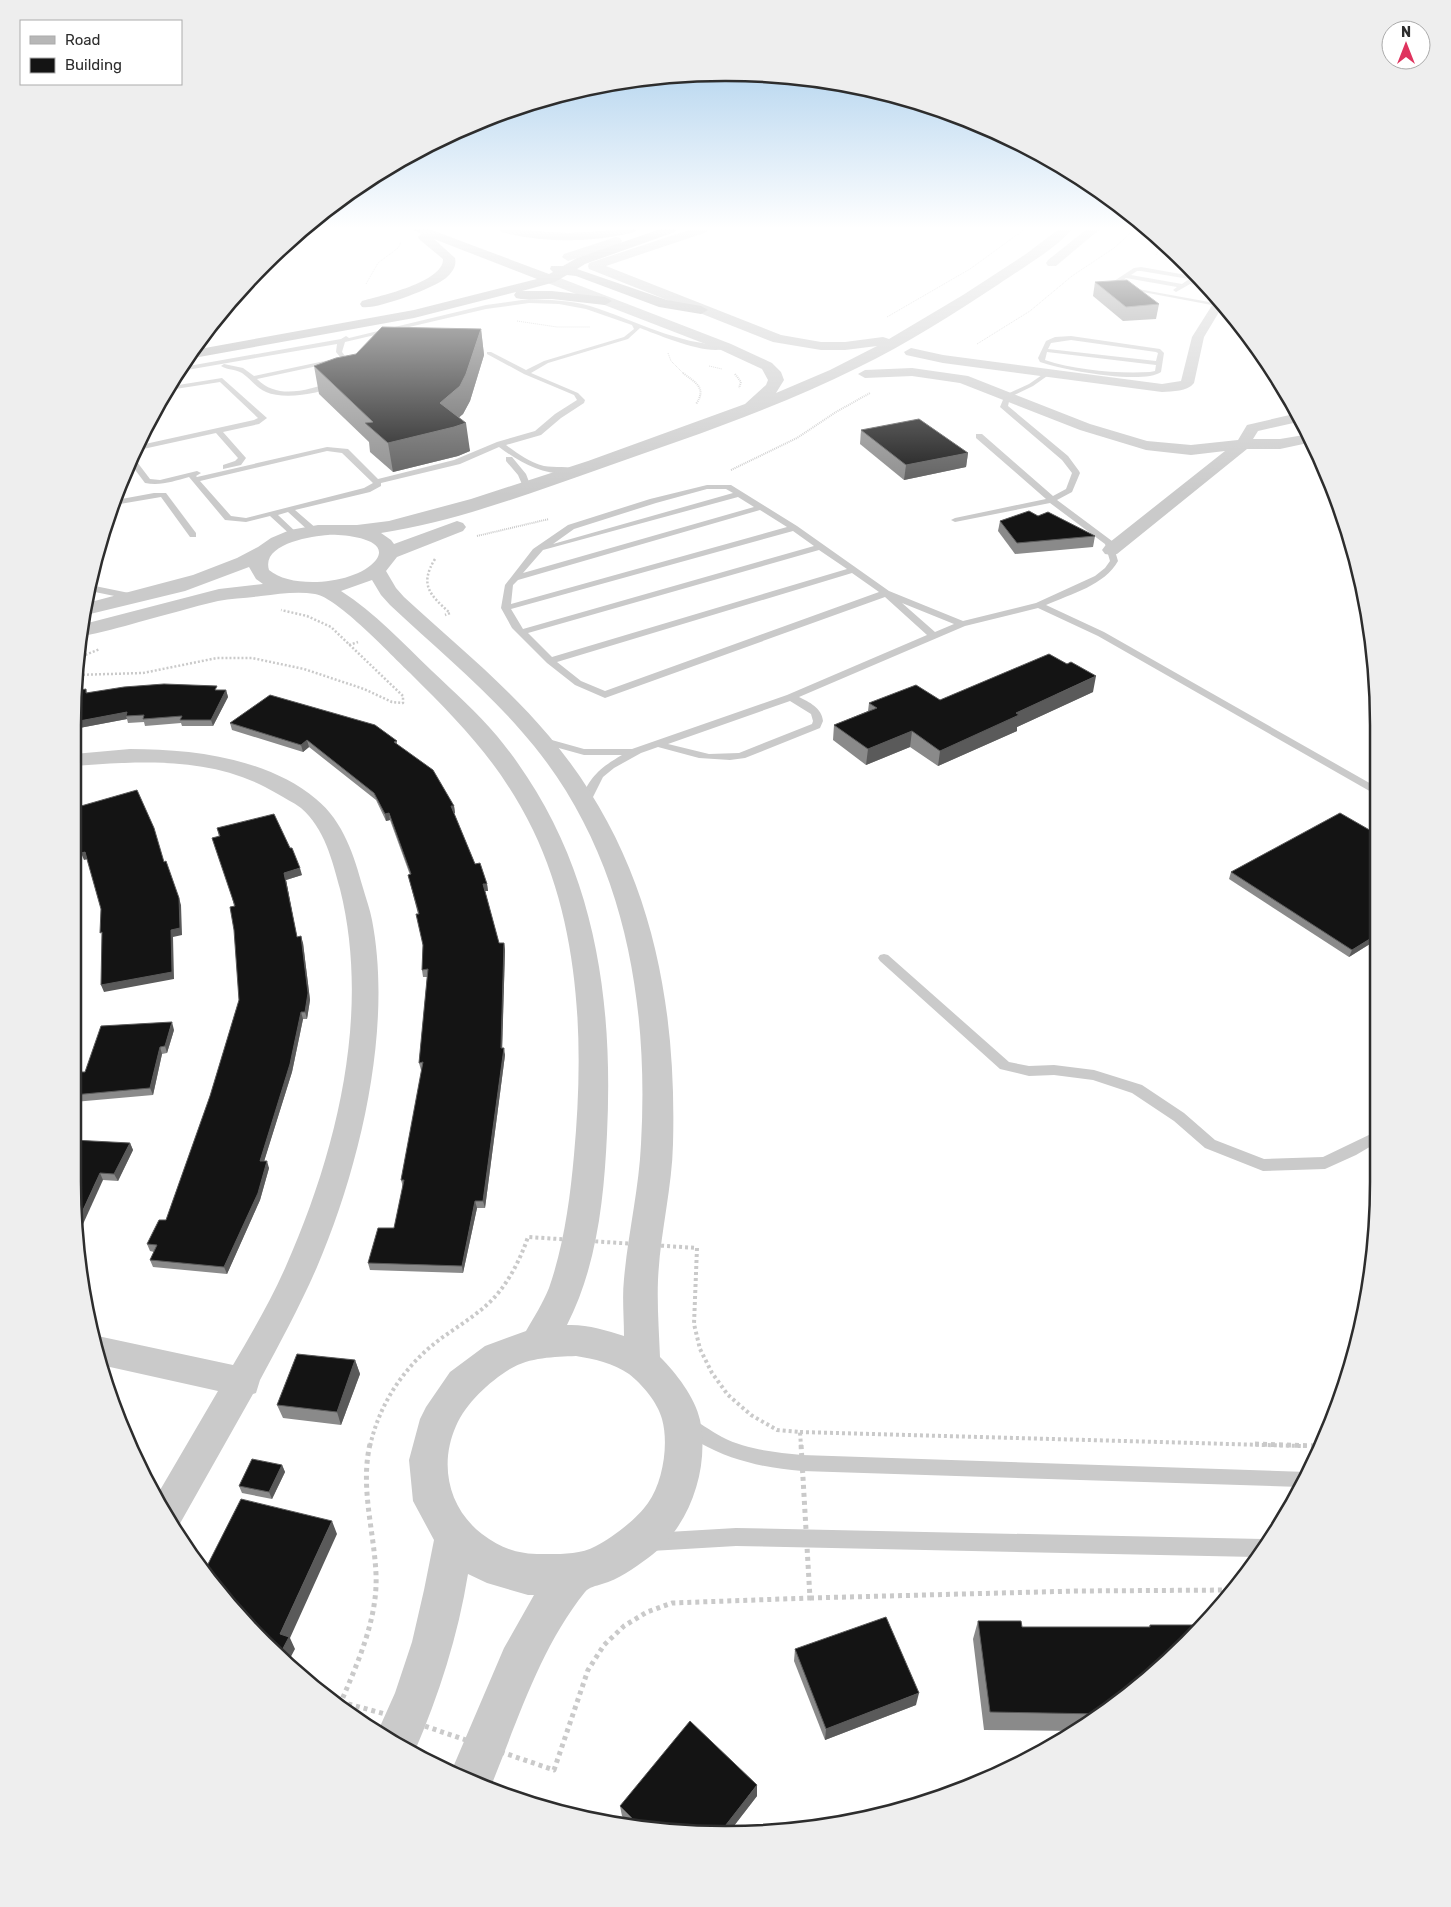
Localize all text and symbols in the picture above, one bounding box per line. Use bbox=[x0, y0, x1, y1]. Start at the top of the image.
legend bbox=[20, 20, 182, 85]
north arrow bbox=[1381, 20, 1431, 70]
text: N bbox=[1401, 24, 1411, 41]
text: Road bbox=[65, 31, 101, 49]
text: Building bbox=[65, 56, 122, 74]

